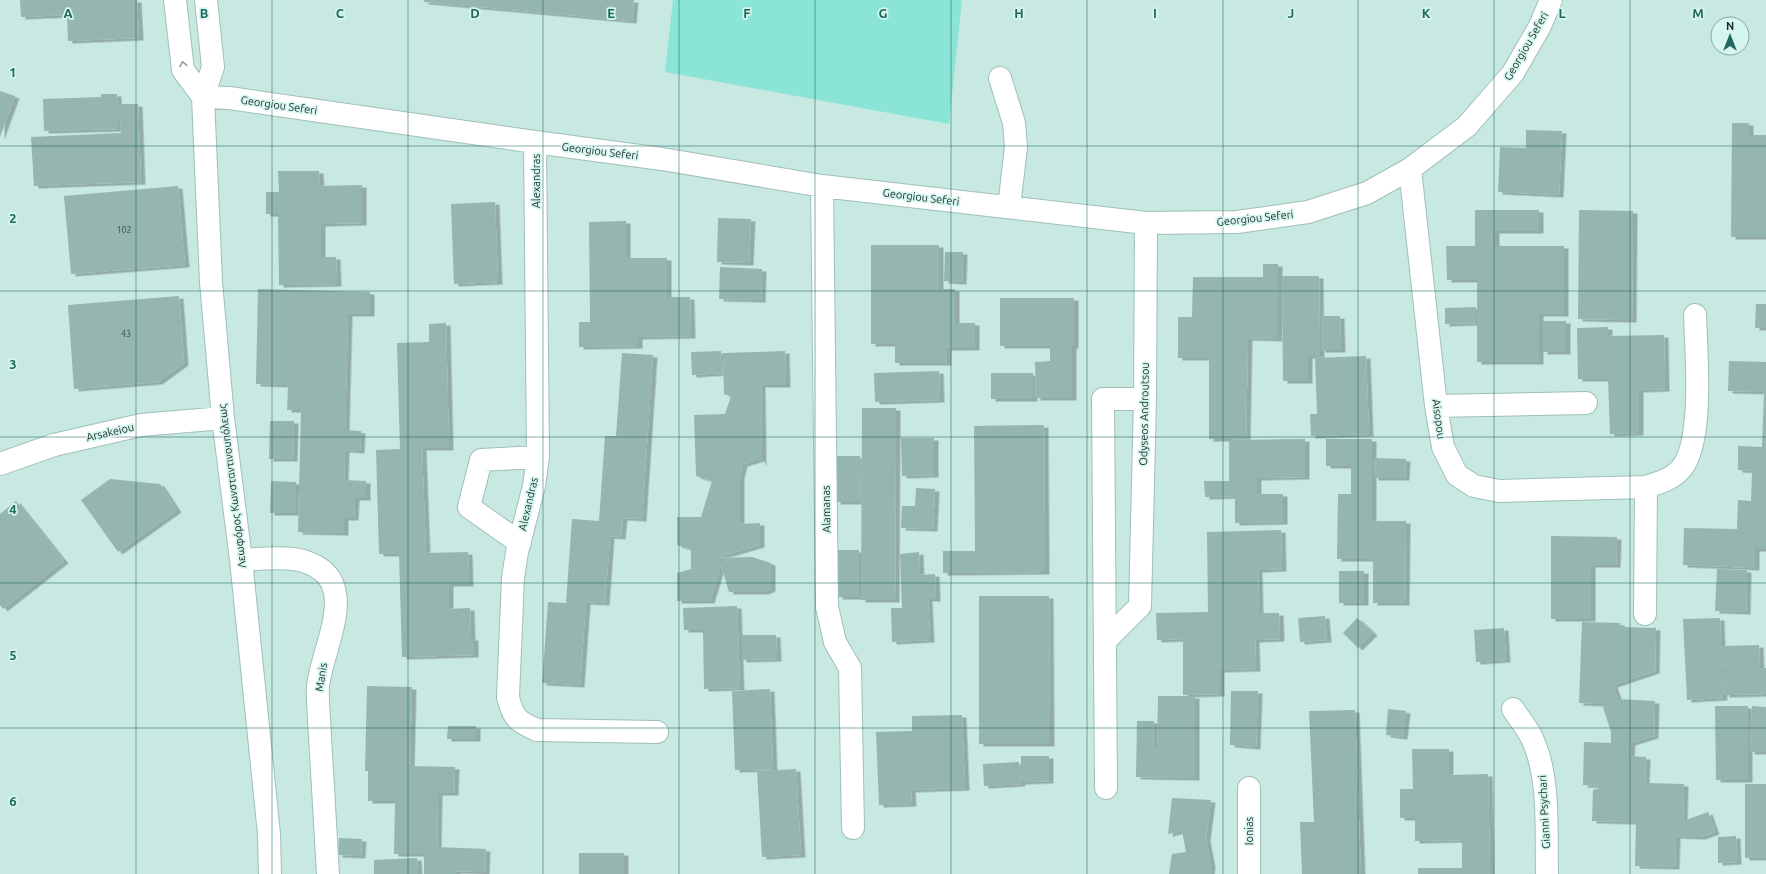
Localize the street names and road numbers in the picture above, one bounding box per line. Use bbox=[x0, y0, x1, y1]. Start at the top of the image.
street label: Georgiou Seferi bbox=[1502, 10, 1550, 82]
street label: Georgiou Seferi bbox=[240, 94, 318, 116]
street label: Georgiou Seferi bbox=[561, 140, 639, 162]
street label: Alexandras bbox=[530, 153, 542, 208]
street label: Georgiou Seferi bbox=[882, 186, 960, 208]
street label: Georgiou Seferi bbox=[1216, 208, 1294, 228]
street label: Odyseos Androutsou bbox=[1137, 362, 1151, 466]
street label: Aisopou bbox=[1430, 398, 1448, 440]
street label: Λεωφόρος Κωνσταντινουπόλεως bbox=[216, 403, 249, 569]
street label: Arsakeiou bbox=[85, 421, 135, 443]
street label: Alexandras bbox=[516, 476, 540, 532]
street label: Alamanas bbox=[820, 485, 832, 533]
street label: Manis bbox=[313, 662, 329, 692]
street label: Gianni Psychari bbox=[1536, 775, 1552, 849]
street label: Ionias bbox=[1243, 816, 1255, 845]

